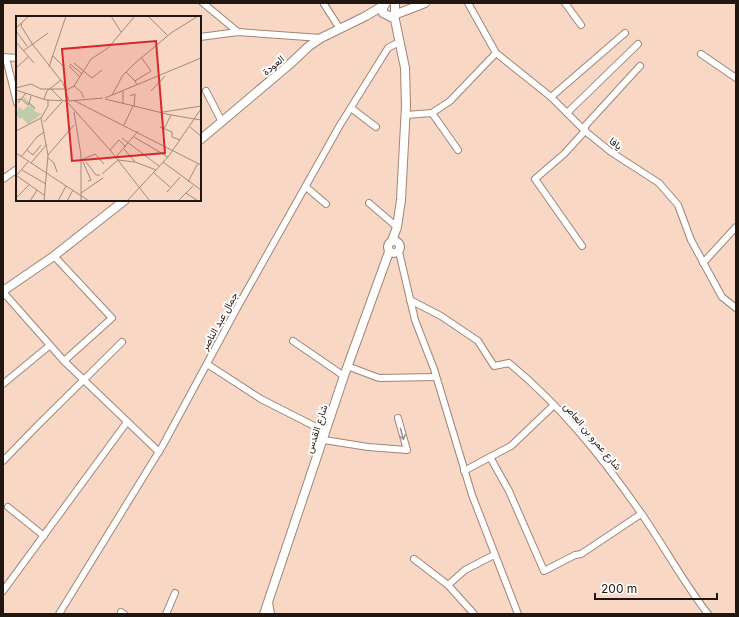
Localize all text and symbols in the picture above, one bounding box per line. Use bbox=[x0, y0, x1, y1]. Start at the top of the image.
inset map bbox=[16, 16, 201, 201]
street label: العودة bbox=[260, 52, 287, 78]
street label: يافا bbox=[607, 134, 625, 152]
street label: جمال عبد الناصر bbox=[198, 290, 241, 353]
street label: شارع عمرو بن العاص bbox=[561, 400, 625, 473]
street label: شارع القدس bbox=[303, 403, 330, 455]
one-way arrow bbox=[399, 427, 406, 440]
scale bar bbox=[595, 575, 717, 601]
text: 200 m bbox=[601, 581, 637, 596]

